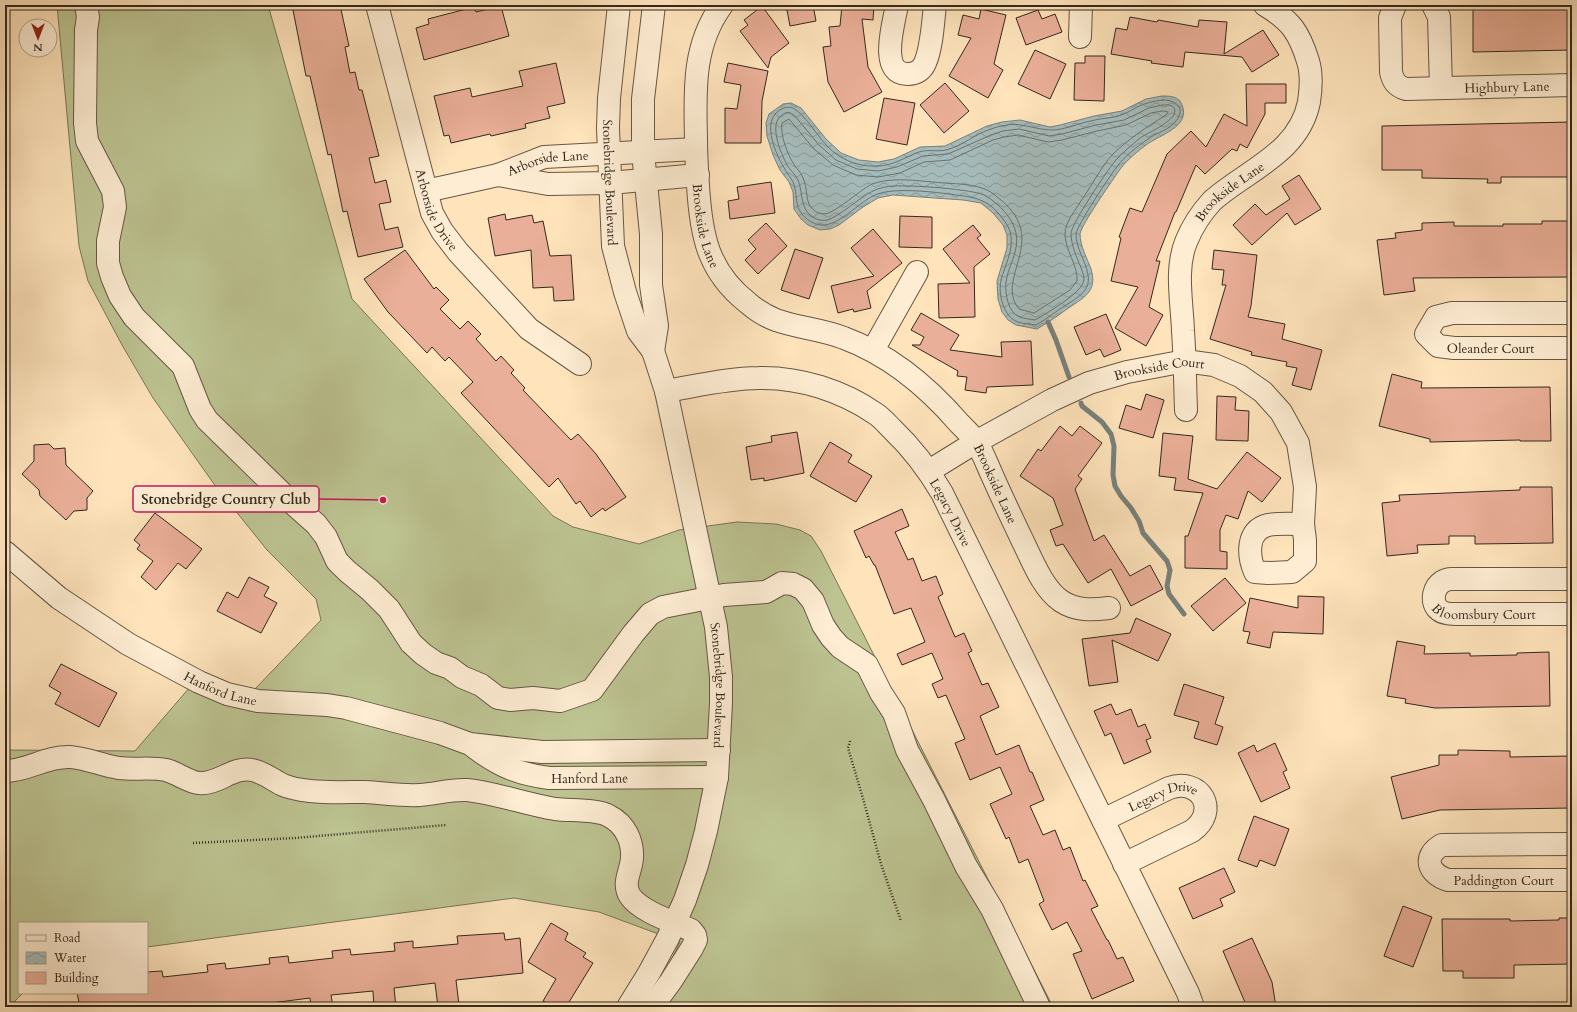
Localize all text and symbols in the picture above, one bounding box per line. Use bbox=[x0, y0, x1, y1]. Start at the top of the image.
north arrow bbox=[18, 18, 58, 58]
text: N bbox=[33, 40, 43, 55]
street label: Highbury Lane bbox=[1464, 78, 1550, 98]
street label: Stonebridge Boulevard bbox=[598, 119, 621, 246]
street label: Arborside Lane bbox=[505, 147, 589, 181]
street label: Brookside Lane bbox=[1191, 158, 1268, 225]
street label: Arborside Drive bbox=[411, 167, 462, 255]
street label: Brookside Lane bbox=[688, 183, 723, 272]
street label: Oleander Court bbox=[1446, 339, 1534, 358]
street label: Brookside Court bbox=[1112, 353, 1206, 385]
street label: Brookside Lane bbox=[969, 441, 1021, 527]
street label: Legacy Drive bbox=[925, 475, 975, 550]
callout: Stonebridge Country Club bbox=[133, 486, 319, 512]
text: Stonebridge Country Club bbox=[141, 490, 311, 509]
street label: Bloomsbury Court bbox=[1427, 600, 1536, 624]
street label: Stonebridge Boulevard bbox=[705, 621, 729, 749]
street label: Hanford Lane bbox=[180, 667, 259, 711]
street label: Hanford Lane bbox=[551, 770, 628, 788]
street label: Legacy Drive bbox=[1125, 778, 1202, 816]
street label: Paddington Court bbox=[1453, 872, 1554, 890]
legend bbox=[18, 922, 148, 994]
text: Road bbox=[54, 930, 81, 946]
text: Water bbox=[53, 950, 87, 966]
text: Building bbox=[54, 970, 99, 986]

